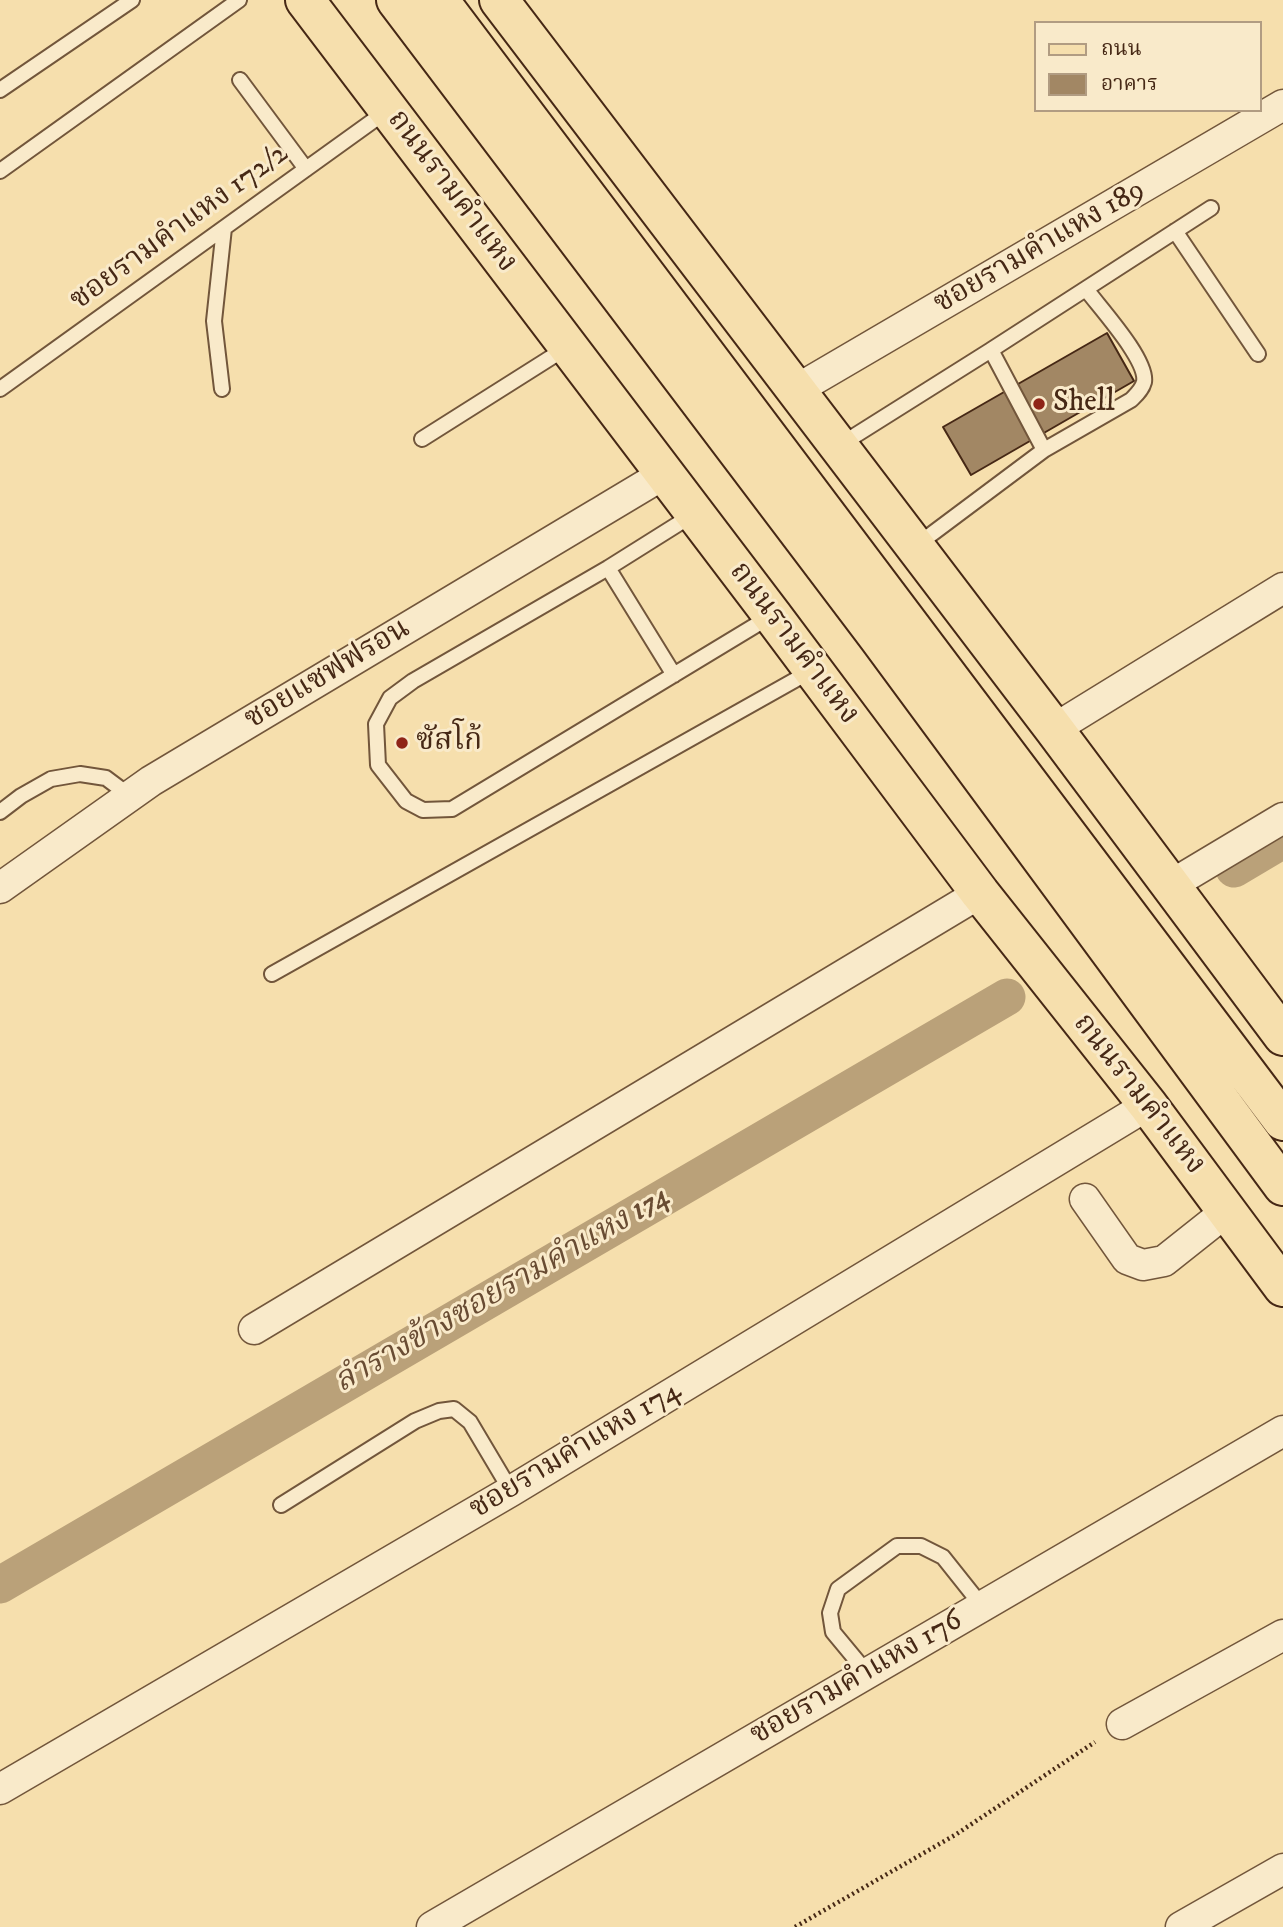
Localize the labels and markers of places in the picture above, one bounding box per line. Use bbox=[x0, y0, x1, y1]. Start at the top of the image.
place label: Shell bbox=[1053, 386, 1115, 422]
marker: Shell bbox=[1031, 396, 1047, 412]
place label: ซัสโก้ bbox=[416, 725, 482, 761]
marker: ซัสโก้ bbox=[394, 735, 410, 751]

